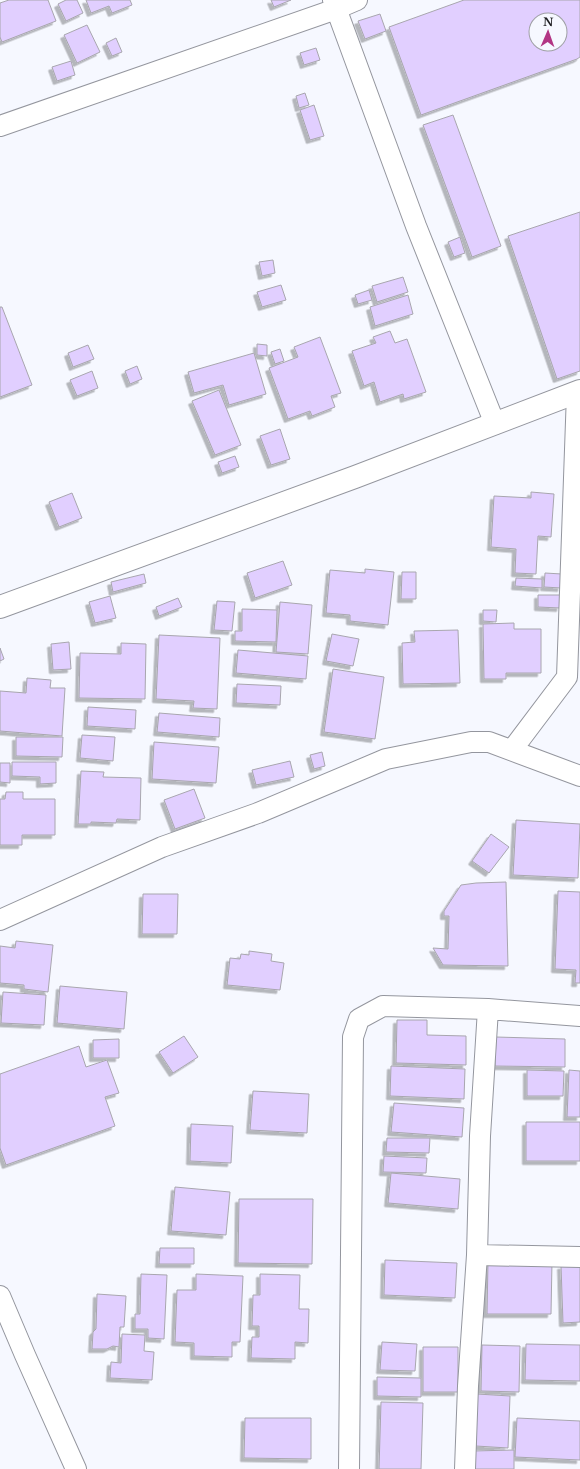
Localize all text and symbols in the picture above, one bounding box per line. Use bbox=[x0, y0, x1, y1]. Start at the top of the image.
north arrow bbox=[528, 12, 568, 52]
text: N bbox=[543, 15, 554, 29]

